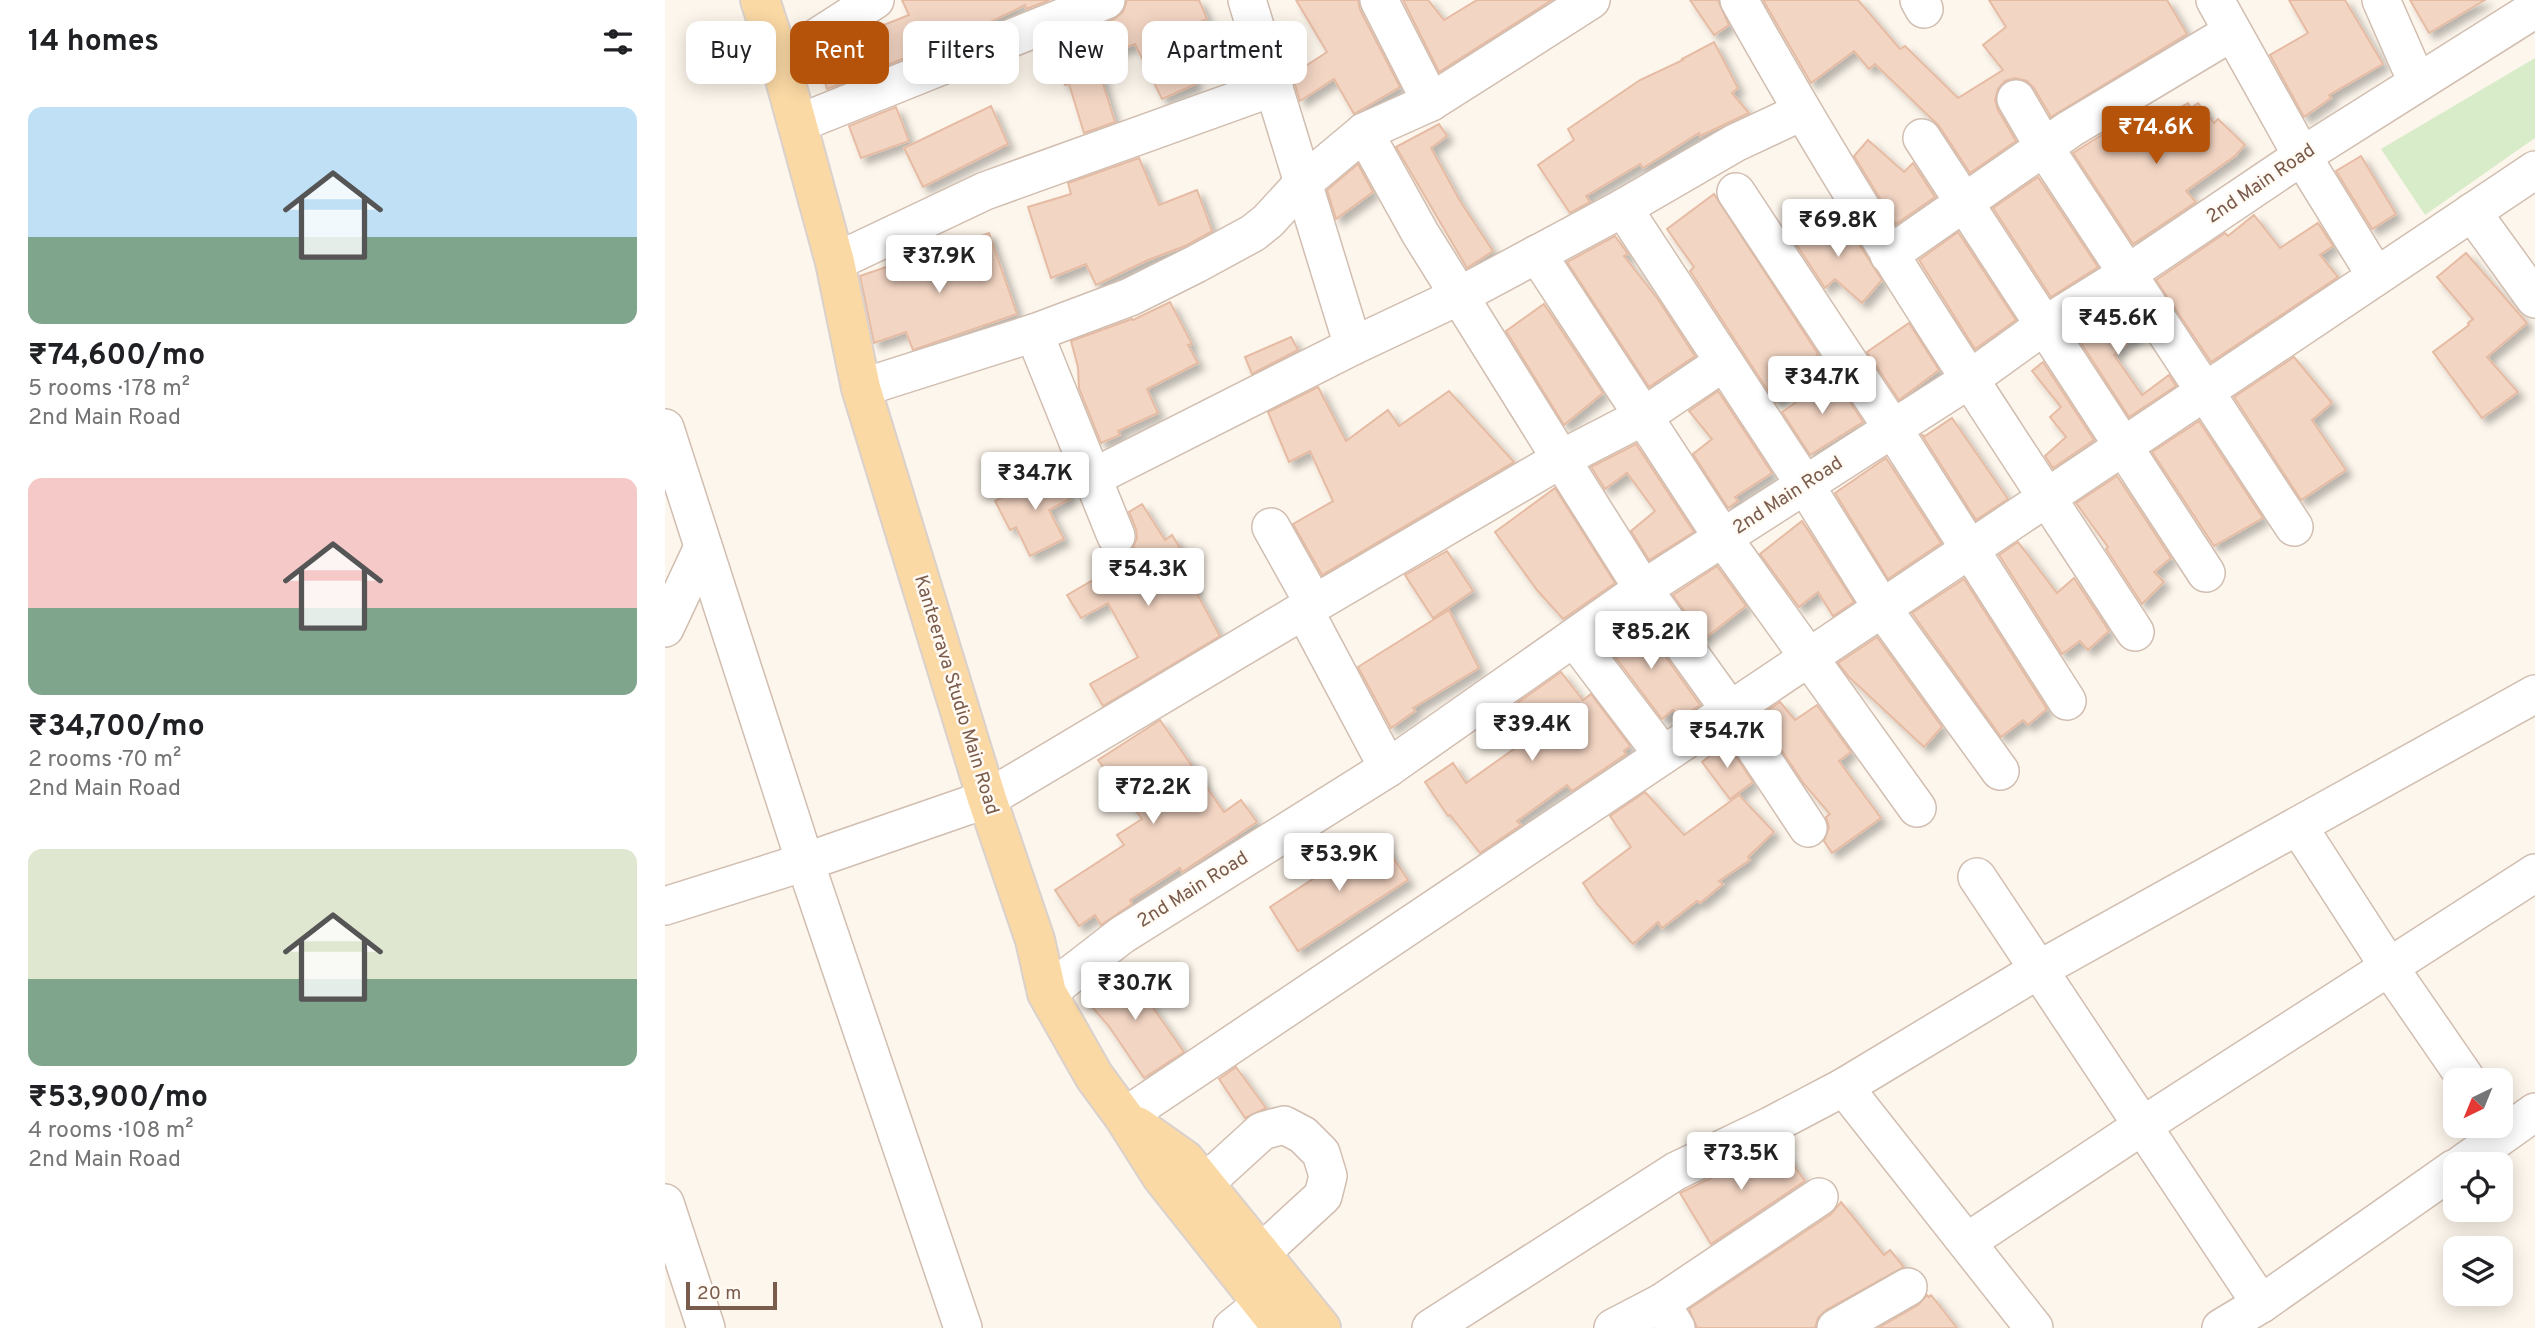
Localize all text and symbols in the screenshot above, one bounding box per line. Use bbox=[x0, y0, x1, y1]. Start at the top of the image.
chip: Buy bbox=[686, 21, 776, 84]
chip: Rent bbox=[790, 21, 889, 84]
chip: Filters bbox=[903, 21, 1019, 84]
chip: New bbox=[1033, 21, 1128, 84]
chip: Apartment bbox=[1142, 21, 1307, 84]
icon: filters bbox=[599, 23, 637, 61]
text: 14 homes bbox=[28, 24, 159, 61]
pin: ₹74.6K bbox=[2099, 106, 2213, 166]
text: ₹74.6K bbox=[2118, 114, 2194, 143]
street label: 2nd Main Road bbox=[2202, 139, 2320, 229]
icon: home bbox=[270, 152, 396, 278]
pin: ₹69.8K bbox=[1781, 200, 1895, 259]
text: ₹69.8K bbox=[1798, 207, 1878, 236]
pin: ₹37.9K bbox=[882, 236, 996, 295]
text: ₹37.9K bbox=[902, 243, 976, 272]
pin: ₹45.6K bbox=[2061, 298, 2175, 357]
text: ₹45.6K bbox=[2078, 305, 2158, 334]
text: ₹74,600/mo bbox=[28, 338, 205, 375]
pin: ₹34.7K bbox=[1765, 356, 1879, 416]
text: ₹34.7K bbox=[1784, 364, 1860, 393]
text: 5 rooms · 178 m² bbox=[28, 375, 190, 404]
text: 2nd Main Road bbox=[28, 404, 181, 433]
pin: ₹34.7K bbox=[978, 452, 1092, 512]
street label: 2nd Main Road bbox=[1728, 452, 1848, 540]
text: ₹34.7K bbox=[997, 460, 1073, 489]
icon: home bbox=[270, 523, 396, 649]
pin: ₹54.3K bbox=[1091, 548, 1205, 608]
text: ₹54.3K bbox=[1108, 556, 1188, 585]
street label: Kanteerava Studio Main Road bbox=[908, 572, 1004, 818]
pin: ₹85.2K bbox=[1594, 612, 1708, 671]
text: ₹85.2K bbox=[1611, 619, 1691, 648]
pin: ₹39.4K bbox=[1475, 704, 1589, 763]
text: ₹34,700/mo bbox=[28, 709, 205, 746]
pin: ₹54.7K bbox=[1670, 710, 1784, 770]
text: ₹39.4K bbox=[1492, 711, 1572, 740]
text: ₹54.7K bbox=[1689, 718, 1765, 747]
text: 2 rooms · 70 m² bbox=[28, 746, 181, 775]
pin: ₹72.2K bbox=[1096, 766, 1210, 826]
text: ₹72.2K bbox=[1114, 774, 1192, 803]
text: 2nd Main Road bbox=[28, 775, 181, 804]
pin: ₹53.9K bbox=[1282, 834, 1396, 893]
text: ₹53.9K bbox=[1300, 841, 1378, 870]
street label: 2nd Main Road bbox=[1133, 846, 1253, 934]
icon: home bbox=[270, 894, 396, 1020]
pin: ₹30.7K bbox=[1078, 962, 1192, 1022]
text: ₹30.7K bbox=[1097, 970, 1173, 999]
north arrow bbox=[2443, 1068, 2513, 1138]
map controls bbox=[2443, 1068, 2513, 1306]
text: ₹53,900/mo bbox=[28, 1080, 208, 1117]
text: 4 rooms · 108 m² bbox=[28, 1117, 194, 1146]
pin: ₹73.5K bbox=[1684, 1132, 1798, 1192]
text: ₹73.5K bbox=[1703, 1140, 1779, 1169]
text: 2nd Main Road bbox=[28, 1146, 181, 1175]
button: locate bbox=[2443, 1152, 2513, 1222]
button: layers bbox=[2443, 1236, 2513, 1306]
scale bar bbox=[686, 1279, 777, 1311]
text: 20 m bbox=[697, 1282, 741, 1306]

